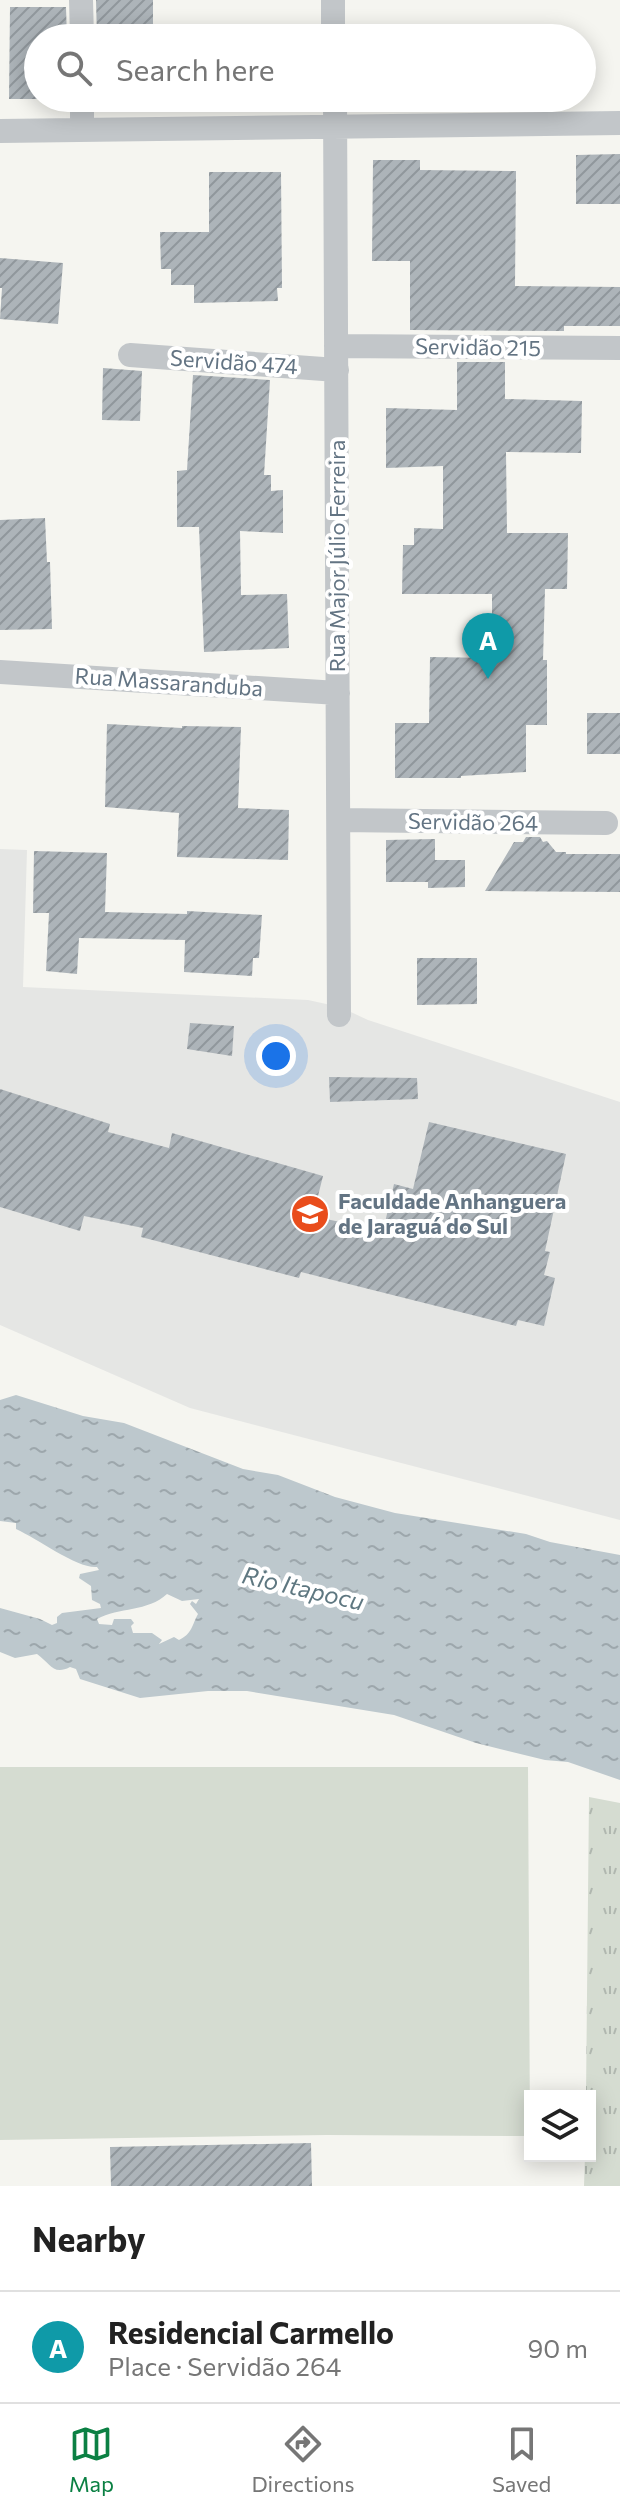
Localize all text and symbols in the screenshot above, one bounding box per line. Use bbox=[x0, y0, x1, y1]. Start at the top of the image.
search box bbox=[24, 24, 596, 112]
icon: search bbox=[52, 46, 96, 90]
text: Search here bbox=[116, 50, 275, 87]
street label: Servidão 215 bbox=[415, 332, 541, 361]
street label: Servidão 474 bbox=[169, 344, 299, 379]
street label: Rua Major Júlio Ferreira bbox=[323, 440, 350, 672]
pin: A bbox=[462, 613, 514, 679]
street label: Rua Massaranduba bbox=[74, 661, 264, 702]
street label: Servidão 264 bbox=[408, 807, 538, 836]
your location bbox=[256, 1036, 296, 1076]
place label: Faculdade Anhanguera de Jaraguá do Sul bbox=[338, 1187, 566, 1239]
school or university icon: Faculdade Anhanguera de Jaraguá do Sul bbox=[289, 1193, 331, 1235]
water label: Rio Itapocu bbox=[240, 1559, 367, 1616]
map controls bbox=[524, 2090, 596, 2162]
button: layers bbox=[524, 2090, 596, 2162]
text: Nearby bbox=[32, 2217, 146, 2259]
text: Residencial Carmello bbox=[108, 2313, 394, 2350]
text: A bbox=[49, 2332, 67, 2363]
text: 90 m bbox=[528, 2332, 588, 2363]
text: Place · Servidão 264 bbox=[108, 2350, 341, 2381]
tab: Map bbox=[69, 2422, 114, 2497]
tab: Directions bbox=[251, 2422, 355, 2497]
tab: Saved bbox=[492, 2422, 551, 2497]

